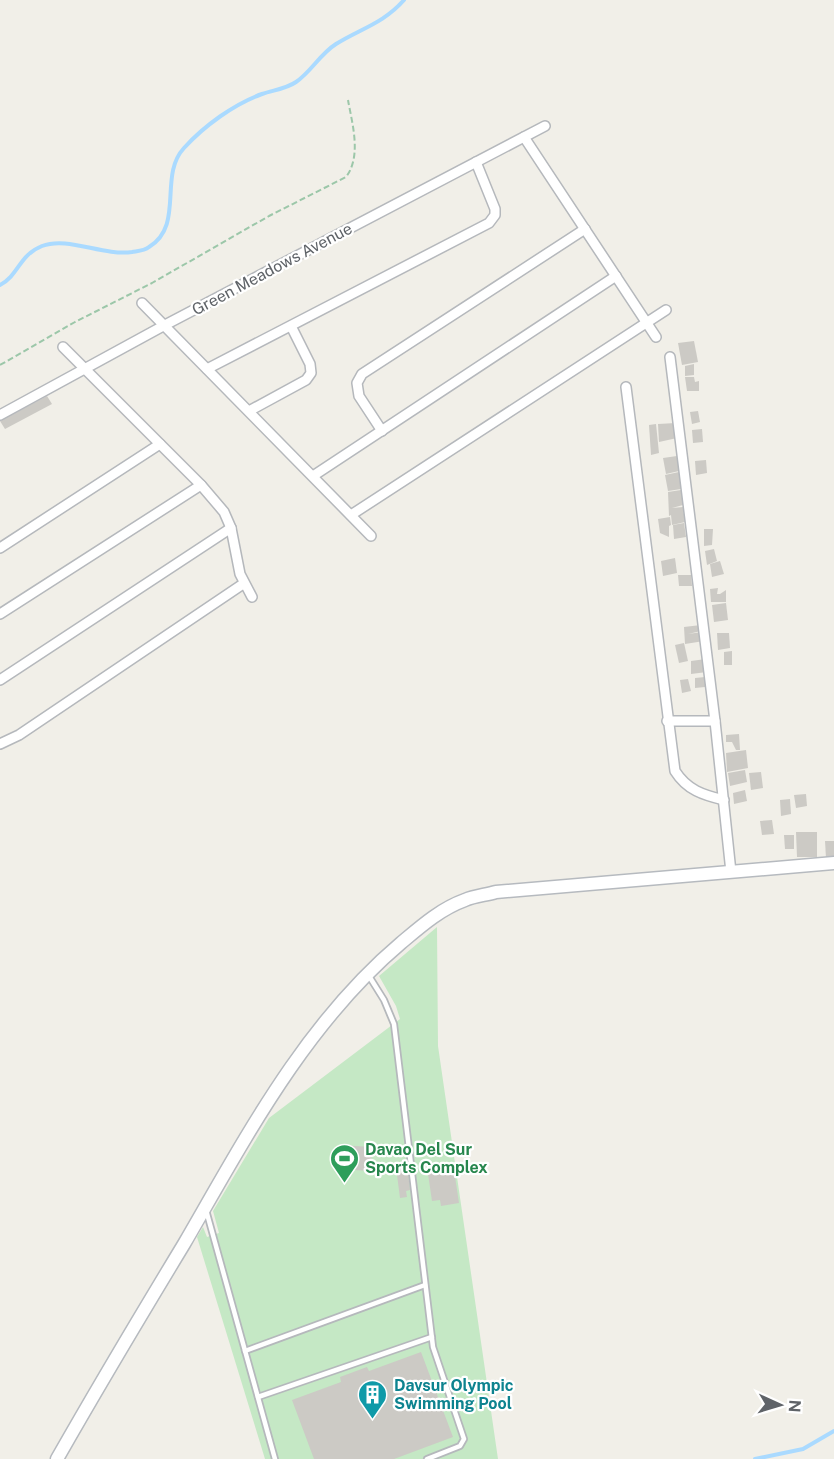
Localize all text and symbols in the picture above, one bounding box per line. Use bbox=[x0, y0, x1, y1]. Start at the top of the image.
street label: Green Meadows Avenue bbox=[189, 219, 355, 319]
place label: Davao Del Sur Sports Complex bbox=[365, 1140, 488, 1177]
sports icon: Davao Del Sur Sports Complex bbox=[328, 1142, 360, 1184]
north arrow bbox=[750, 1375, 810, 1435]
place label: Davsur Olympic Swimming Pool bbox=[394, 1376, 514, 1413]
building icon: Davsur Olympic Swimming Pool bbox=[357, 1378, 389, 1420]
text: N bbox=[785, 1399, 804, 1413]

